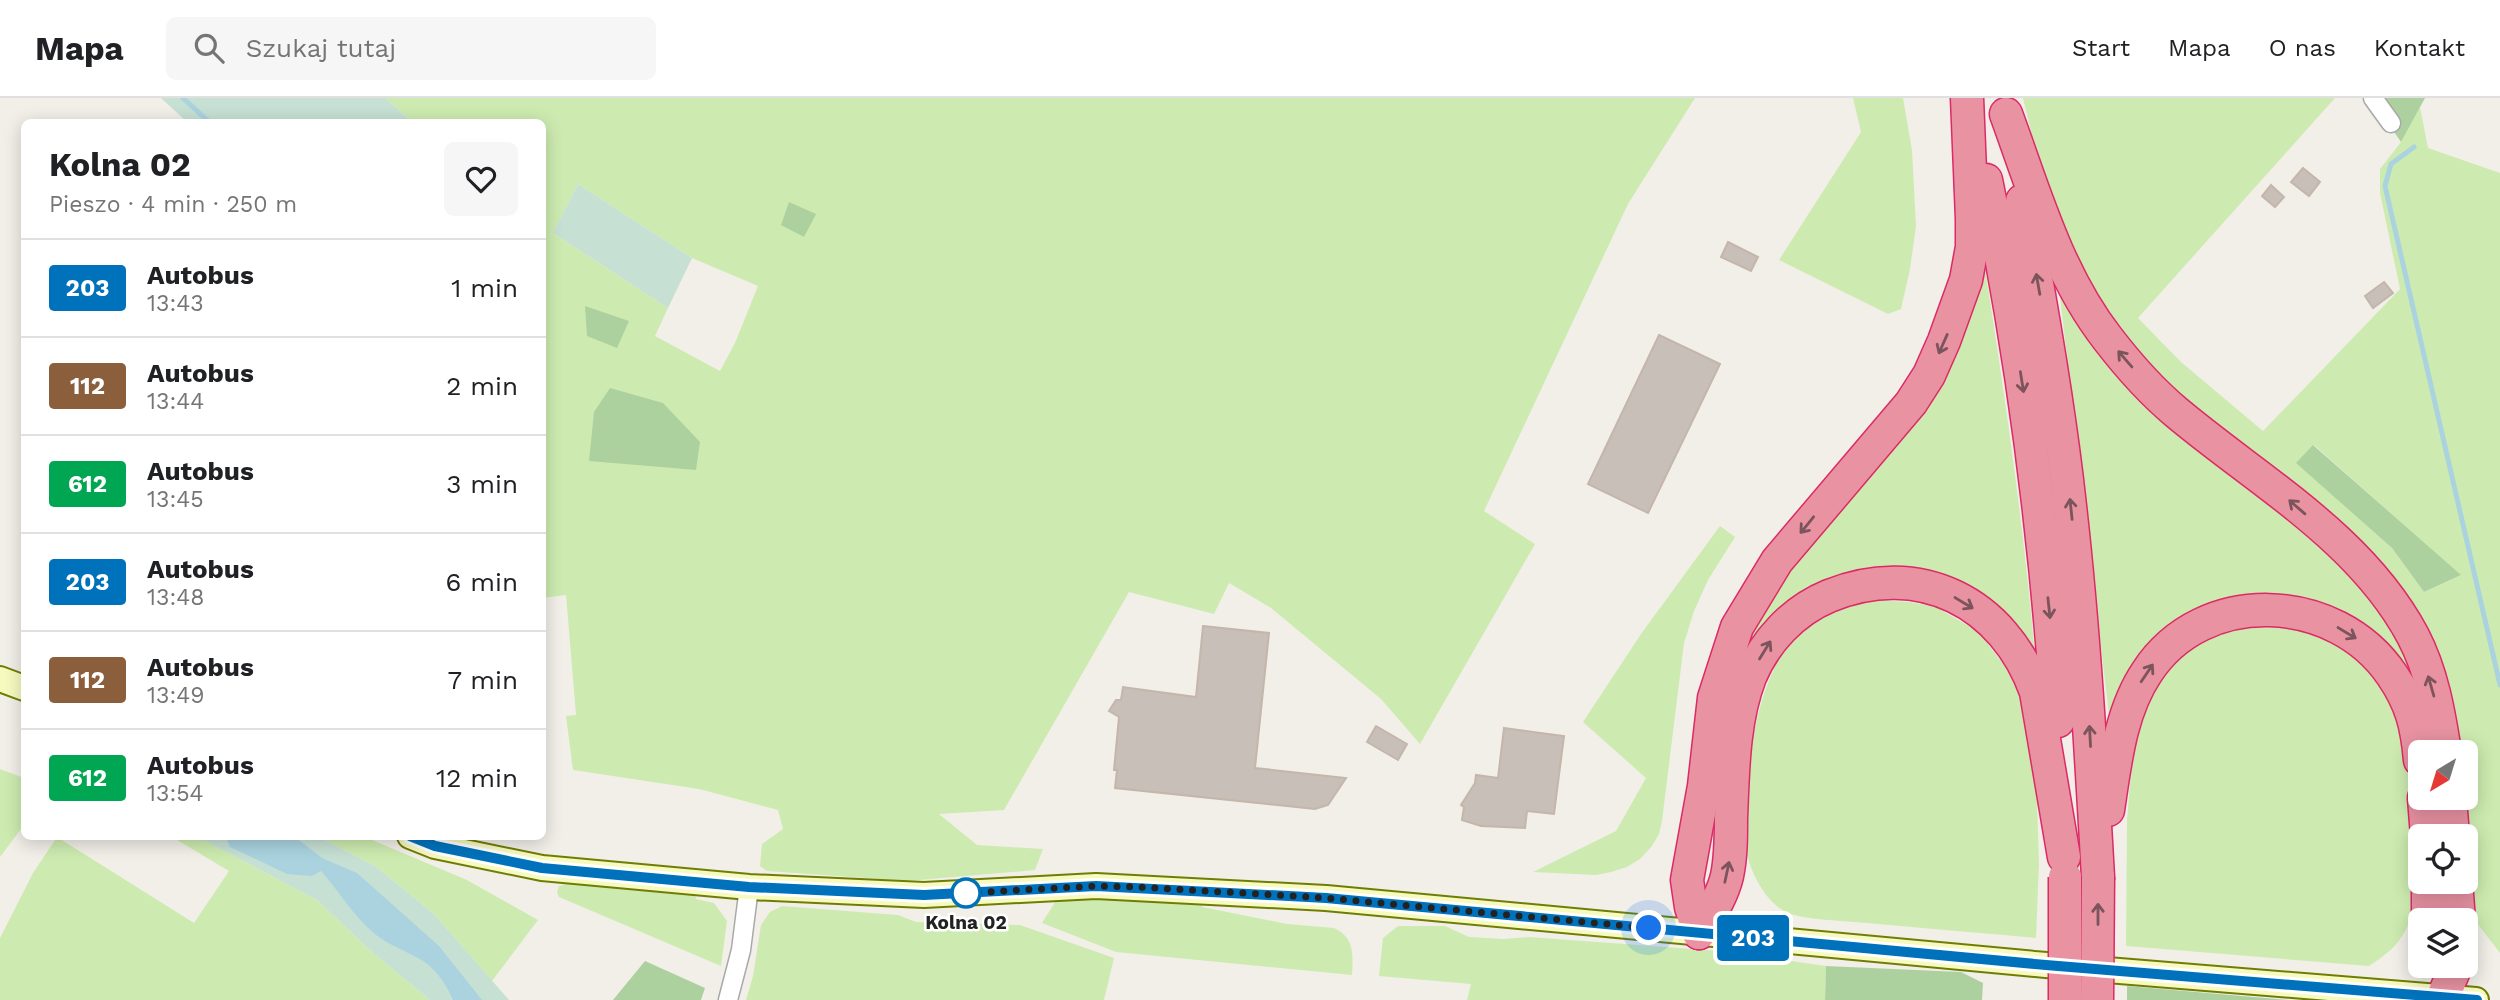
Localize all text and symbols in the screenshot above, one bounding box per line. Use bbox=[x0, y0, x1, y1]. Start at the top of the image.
search box bbox=[166, 17, 656, 80]
text: Mapa bbox=[35, 29, 124, 68]
icon: search bbox=[190, 29, 228, 67]
text: Szukaj tutaj bbox=[246, 33, 396, 63]
text: Start bbox=[2072, 34, 2130, 62]
text: Mapa bbox=[2168, 34, 2231, 62]
text: O nas bbox=[2269, 34, 2336, 62]
text: Kontakt bbox=[2374, 34, 2465, 62]
button: heart bbox=[444, 142, 518, 216]
text: Kolna 02 bbox=[49, 145, 191, 184]
text: Pieszo · 4 min · 250 m bbox=[49, 191, 297, 218]
text: Autobus bbox=[147, 260, 254, 290]
text: 1 min bbox=[451, 273, 518, 303]
one-way arrow bbox=[2031, 273, 2044, 296]
text: 203 bbox=[66, 274, 109, 302]
text: 13:43 bbox=[147, 290, 204, 317]
one-way arrow bbox=[1936, 333, 1949, 354]
one-way arrow bbox=[2117, 350, 2133, 368]
text: Autobus bbox=[147, 358, 254, 388]
one-way arrow bbox=[2016, 370, 2029, 393]
text: 2 min bbox=[446, 371, 518, 401]
text: 112 bbox=[70, 372, 105, 400]
text: 13:44 bbox=[147, 388, 204, 415]
text: Autobus bbox=[147, 456, 254, 486]
text: 3 min bbox=[446, 469, 518, 499]
text: 612 bbox=[68, 470, 107, 498]
text: 13:45 bbox=[147, 486, 204, 513]
one-way arrow bbox=[2064, 498, 2077, 521]
one-way arrow bbox=[2288, 499, 2306, 515]
one-way arrow bbox=[1799, 515, 1815, 533]
text: Autobus bbox=[147, 554, 254, 584]
text: 6 min bbox=[446, 567, 518, 597]
text: 203 bbox=[66, 568, 109, 596]
text: 13:48 bbox=[147, 584, 204, 611]
one-way arrow bbox=[1954, 596, 1974, 610]
one-way arrow bbox=[2043, 596, 2056, 619]
one-way arrow bbox=[2337, 627, 2357, 641]
one-way arrow bbox=[1758, 641, 1772, 661]
text: Autobus bbox=[147, 652, 254, 682]
one-way arrow bbox=[2140, 664, 2155, 683]
text: 7 min bbox=[448, 665, 518, 695]
text: 112 bbox=[70, 666, 105, 694]
one-way arrow bbox=[2424, 675, 2437, 697]
text: 13:49 bbox=[147, 682, 204, 709]
one-way arrow bbox=[2084, 725, 2097, 748]
north arrow bbox=[2408, 740, 2478, 810]
map controls bbox=[2408, 740, 2478, 978]
text: Autobus bbox=[147, 750, 254, 780]
text: 12 min bbox=[436, 763, 518, 793]
text: 612 bbox=[68, 764, 107, 792]
text: 13:54 bbox=[147, 780, 204, 807]
button: locate bbox=[2408, 824, 2478, 894]
one-way arrow bbox=[1721, 861, 1734, 884]
marker: Kolna 02 bbox=[951, 878, 981, 908]
one-way arrow bbox=[2091, 903, 2105, 926]
button: layers bbox=[2408, 908, 2478, 978]
your location bbox=[1631, 910, 1666, 945]
place label: Kolna 02 bbox=[925, 911, 1007, 934]
line badge: 203 bbox=[1713, 915, 1793, 961]
text: 203 bbox=[1731, 924, 1775, 952]

